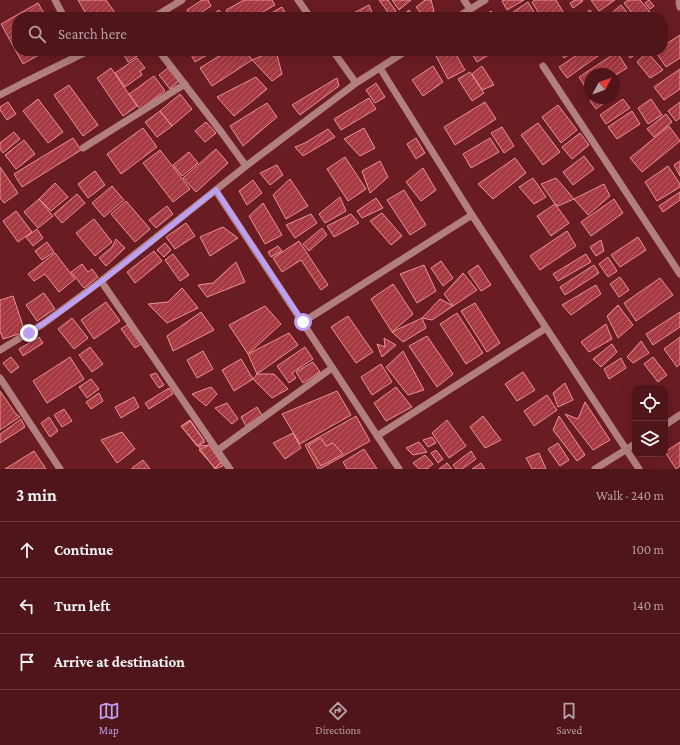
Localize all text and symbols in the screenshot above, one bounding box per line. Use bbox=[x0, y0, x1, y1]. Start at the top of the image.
search box bbox=[12, 12, 668, 56]
icon: search bbox=[26, 23, 48, 45]
text: Search here bbox=[58, 26, 127, 42]
north arrow bbox=[584, 68, 620, 104]
route start bbox=[294, 313, 312, 331]
route end bbox=[20, 324, 38, 342]
map controls bbox=[632, 385, 668, 457]
button: locate bbox=[632, 385, 668, 421]
button: layers bbox=[632, 421, 668, 457]
text: 3 min bbox=[16, 486, 57, 505]
text: Walk · 240 m bbox=[596, 488, 664, 503]
icon: ahead bbox=[16, 539, 38, 561]
text: Continue bbox=[54, 542, 113, 558]
text: 100 m bbox=[632, 542, 664, 557]
icon: left bbox=[16, 595, 38, 617]
text: Turn left bbox=[54, 598, 110, 614]
text: 140 m bbox=[633, 598, 664, 613]
icon: arrive bbox=[16, 651, 38, 673]
text: Arrive at destination bbox=[54, 654, 185, 670]
tab: Map bbox=[98, 700, 120, 736]
tab: Directions bbox=[315, 700, 361, 736]
tab: Saved bbox=[556, 700, 582, 736]

